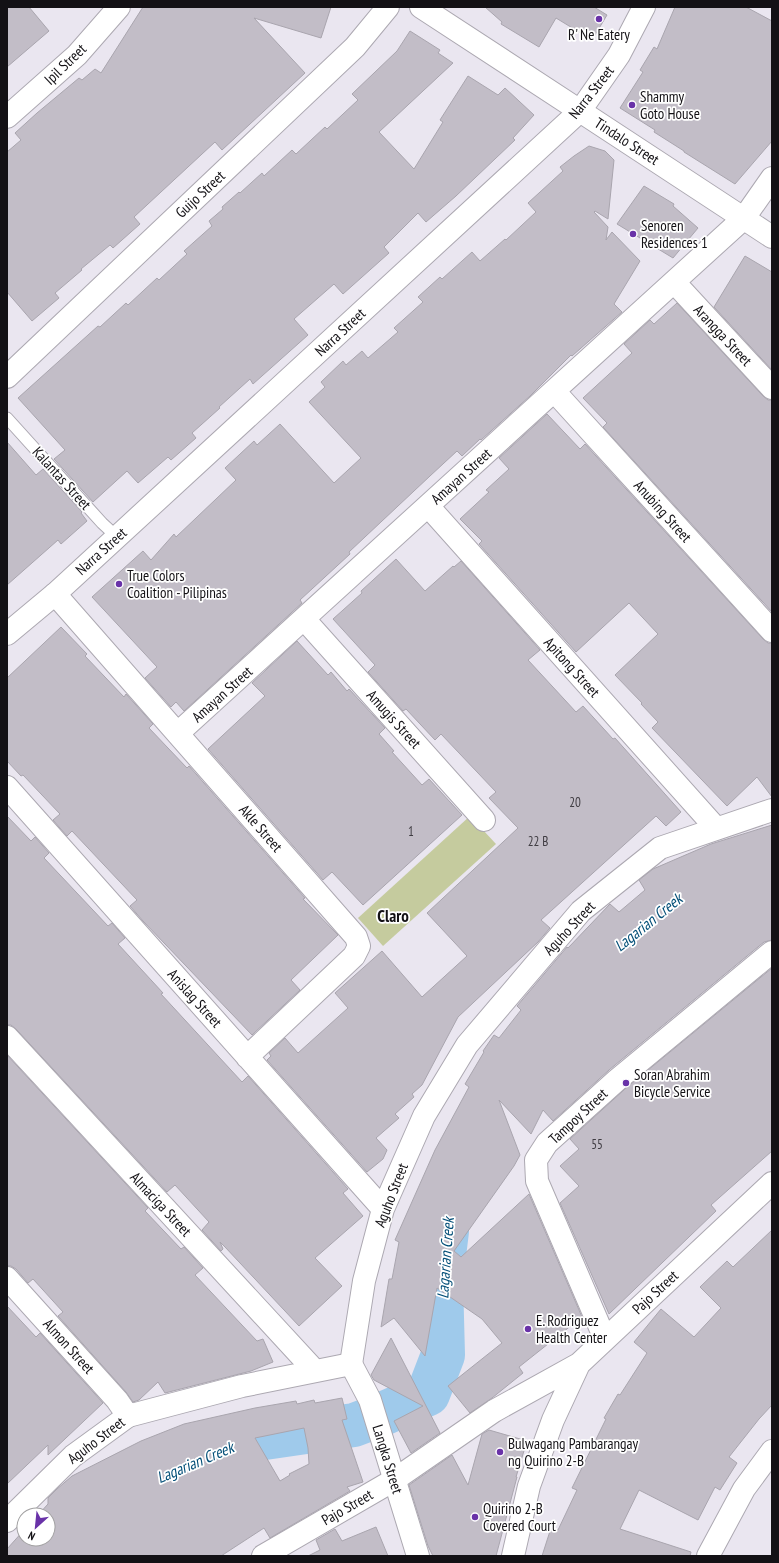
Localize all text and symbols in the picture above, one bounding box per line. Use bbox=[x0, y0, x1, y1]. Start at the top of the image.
marker: R' Ne Eatery bbox=[594, 14, 604, 24]
place label: R' Ne Eatery bbox=[568, 25, 630, 44]
street label: Ipil Street bbox=[40, 39, 90, 89]
street label: Narra Street bbox=[564, 62, 618, 122]
place label: Shammy Goto House bbox=[640, 87, 700, 123]
marker: Shammy Goto House bbox=[627, 100, 637, 110]
street label: Tindalo Street bbox=[591, 113, 663, 169]
street label: Guijo Street bbox=[171, 166, 229, 222]
place label: Senoren Residences 1 bbox=[641, 216, 708, 252]
marker: Senoren Residences 1 bbox=[628, 229, 638, 239]
street label: Arangga Street bbox=[690, 300, 756, 370]
street label: Narra Street bbox=[311, 304, 369, 360]
street label: Kalantas Street bbox=[29, 442, 95, 514]
street label: Amayan Street bbox=[427, 444, 495, 508]
street label: Anubing Street bbox=[630, 476, 696, 546]
street label: Narra Street bbox=[71, 523, 131, 579]
place label: True Colors Coalition - Pilipinas bbox=[127, 566, 227, 602]
marker: True Colors Coalition - Pilipinas bbox=[114, 579, 124, 589]
street label: Apitong Street bbox=[540, 633, 604, 701]
street label: Amayan Street bbox=[188, 662, 256, 726]
street label: Amugis Street bbox=[363, 686, 425, 752]
house number: 20 bbox=[569, 794, 581, 811]
street label: Akle Street bbox=[235, 800, 287, 856]
house number: 1 bbox=[408, 823, 414, 840]
house number: 22 B bbox=[528, 833, 548, 850]
water label: Lagarian Creek bbox=[610, 887, 687, 955]
street label: Aguho Street bbox=[539, 897, 599, 959]
district label: Claro bbox=[377, 905, 409, 927]
street label: Anislag Street bbox=[164, 965, 226, 1031]
place label: Soran Abrahim Bicycle Service bbox=[634, 1065, 710, 1101]
marker: Soran Abrahim Bicycle Service bbox=[621, 1078, 631, 1088]
street label: Tampoy Street bbox=[545, 1084, 611, 1148]
house number: 55 bbox=[591, 1136, 603, 1153]
street label: Aguho Street bbox=[370, 1160, 412, 1230]
street label: Almaciga Street bbox=[126, 1168, 196, 1240]
water label: Lagarian Creek bbox=[432, 1215, 458, 1299]
street label: Pajo Street bbox=[628, 1266, 682, 1318]
place label: E. Rodriguez Health Center bbox=[536, 1311, 608, 1347]
street label: Almon Street bbox=[39, 1315, 99, 1377]
marker: E. Rodriguez Health Center bbox=[523, 1324, 533, 1334]
street label: Aguho Street bbox=[63, 1412, 129, 1468]
street label: Langka Street bbox=[369, 1422, 407, 1496]
place label: Bulwagang Pambarangay ng Quirino 2-B bbox=[508, 1434, 638, 1470]
water label: Lagarian Creek bbox=[154, 1436, 238, 1487]
marker: Bulwagang Pambarangay ng Quirino 2-B bbox=[495, 1447, 505, 1457]
street label: Pajo Street bbox=[318, 1485, 376, 1529]
place label: Quirino 2-B Covered Court bbox=[483, 1499, 556, 1535]
north arrow bbox=[16, 1507, 56, 1547]
marker: Quirino 2-B Covered Court bbox=[470, 1512, 480, 1522]
text: N bbox=[26, 1528, 37, 1543]

